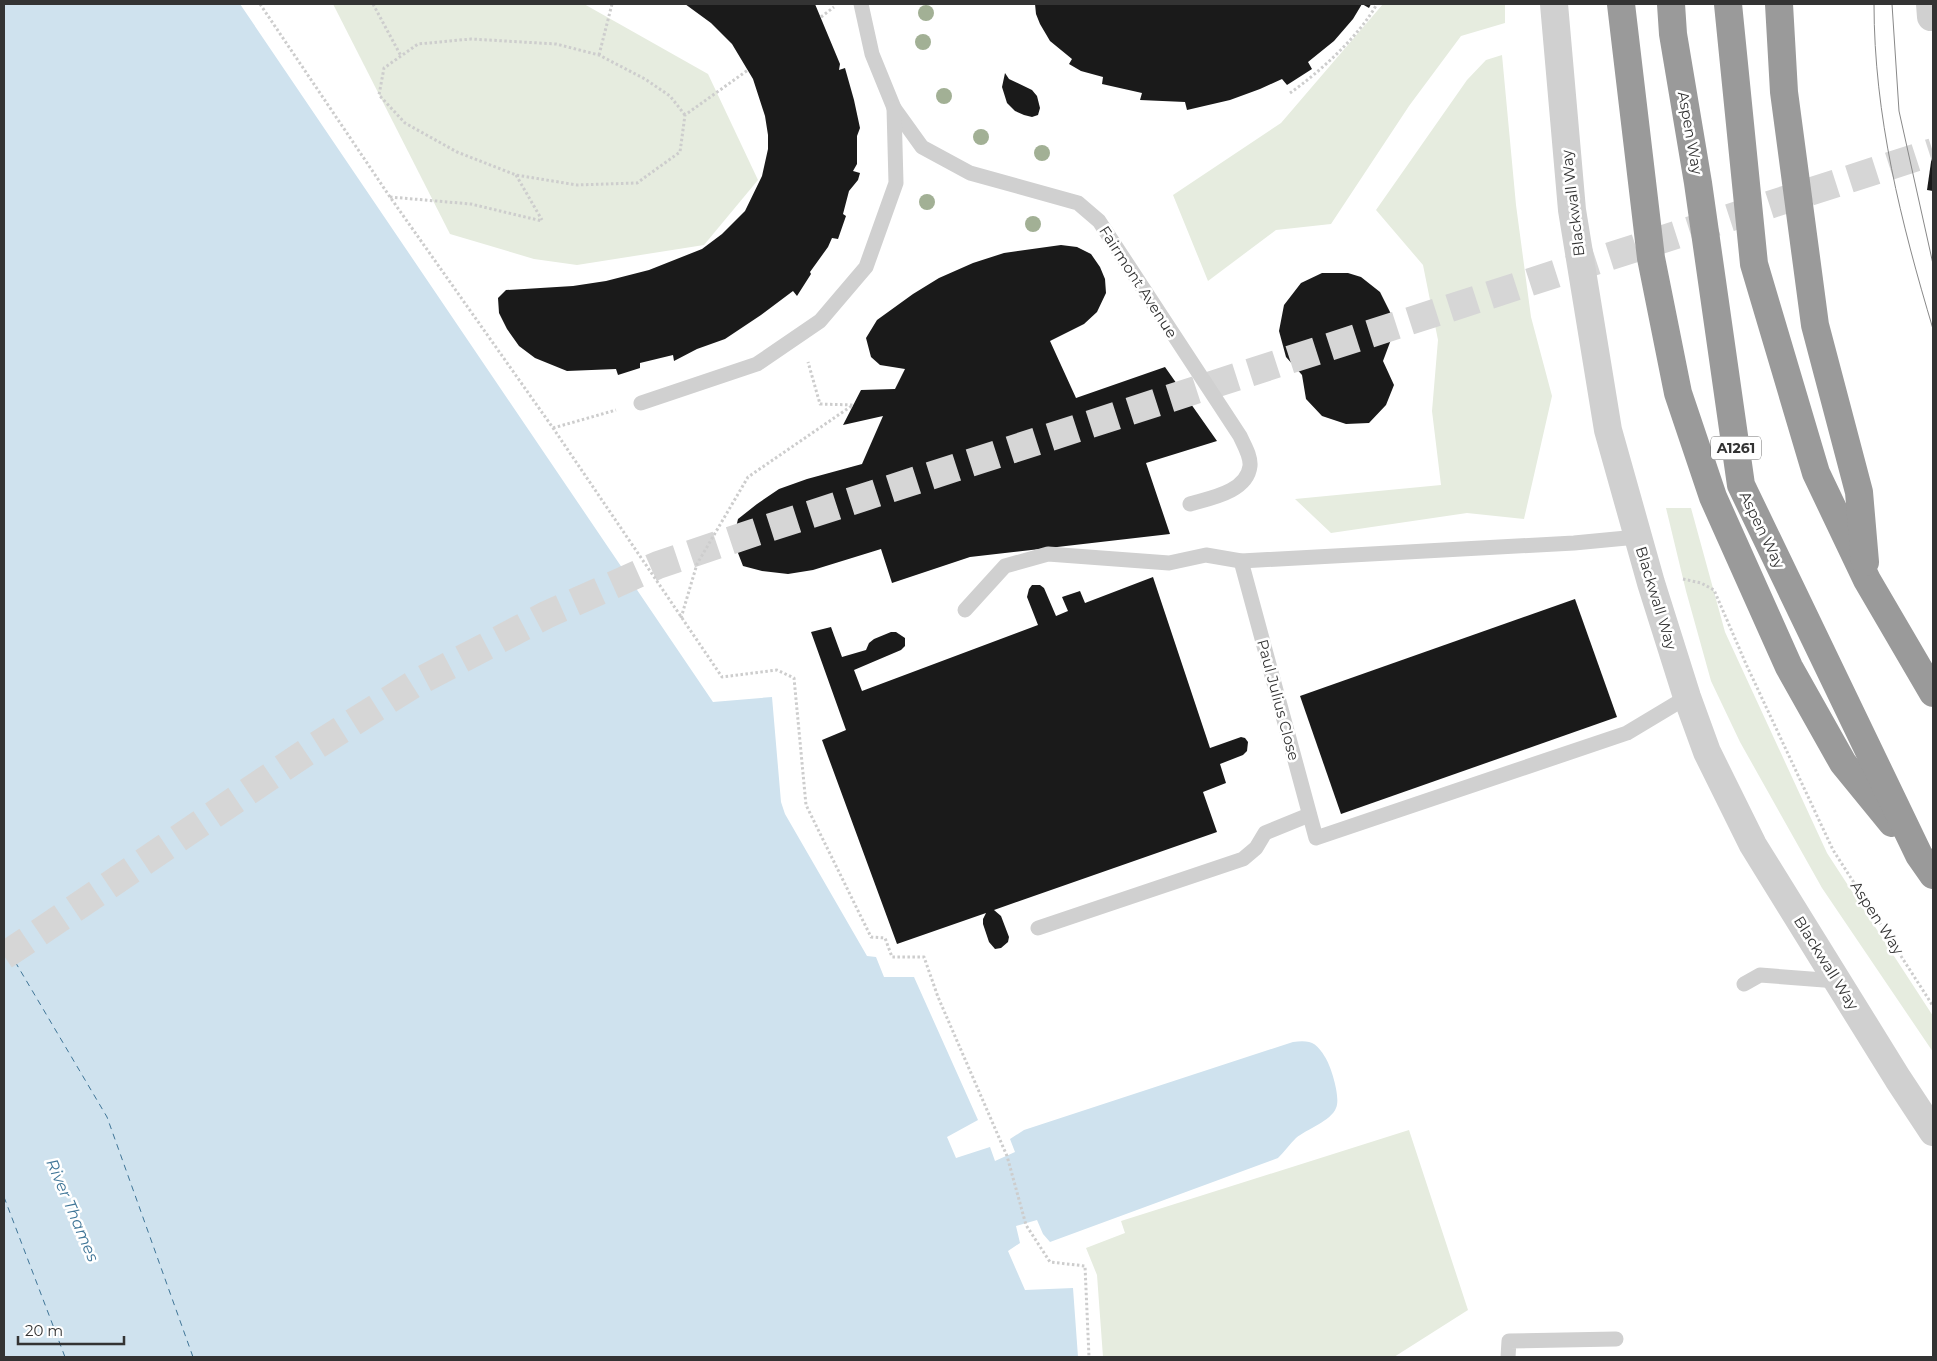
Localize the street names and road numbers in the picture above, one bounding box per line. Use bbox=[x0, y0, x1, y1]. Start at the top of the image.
street label: Aspen Way bbox=[1674, 90, 1707, 177]
street label: Blackwall Way bbox=[1556, 148, 1588, 257]
street label: Fairmont Avenue bbox=[1095, 222, 1182, 341]
road number: A1261 bbox=[1711, 436, 1761, 459]
street label: Aspen Way bbox=[1736, 488, 1790, 572]
street label: Blackwall Way bbox=[1632, 544, 1682, 653]
street label: Paul Julius Close bbox=[1253, 637, 1304, 763]
street label: Aspen Way bbox=[1847, 877, 1909, 959]
street label: Blackwall Way bbox=[1790, 912, 1863, 1014]

